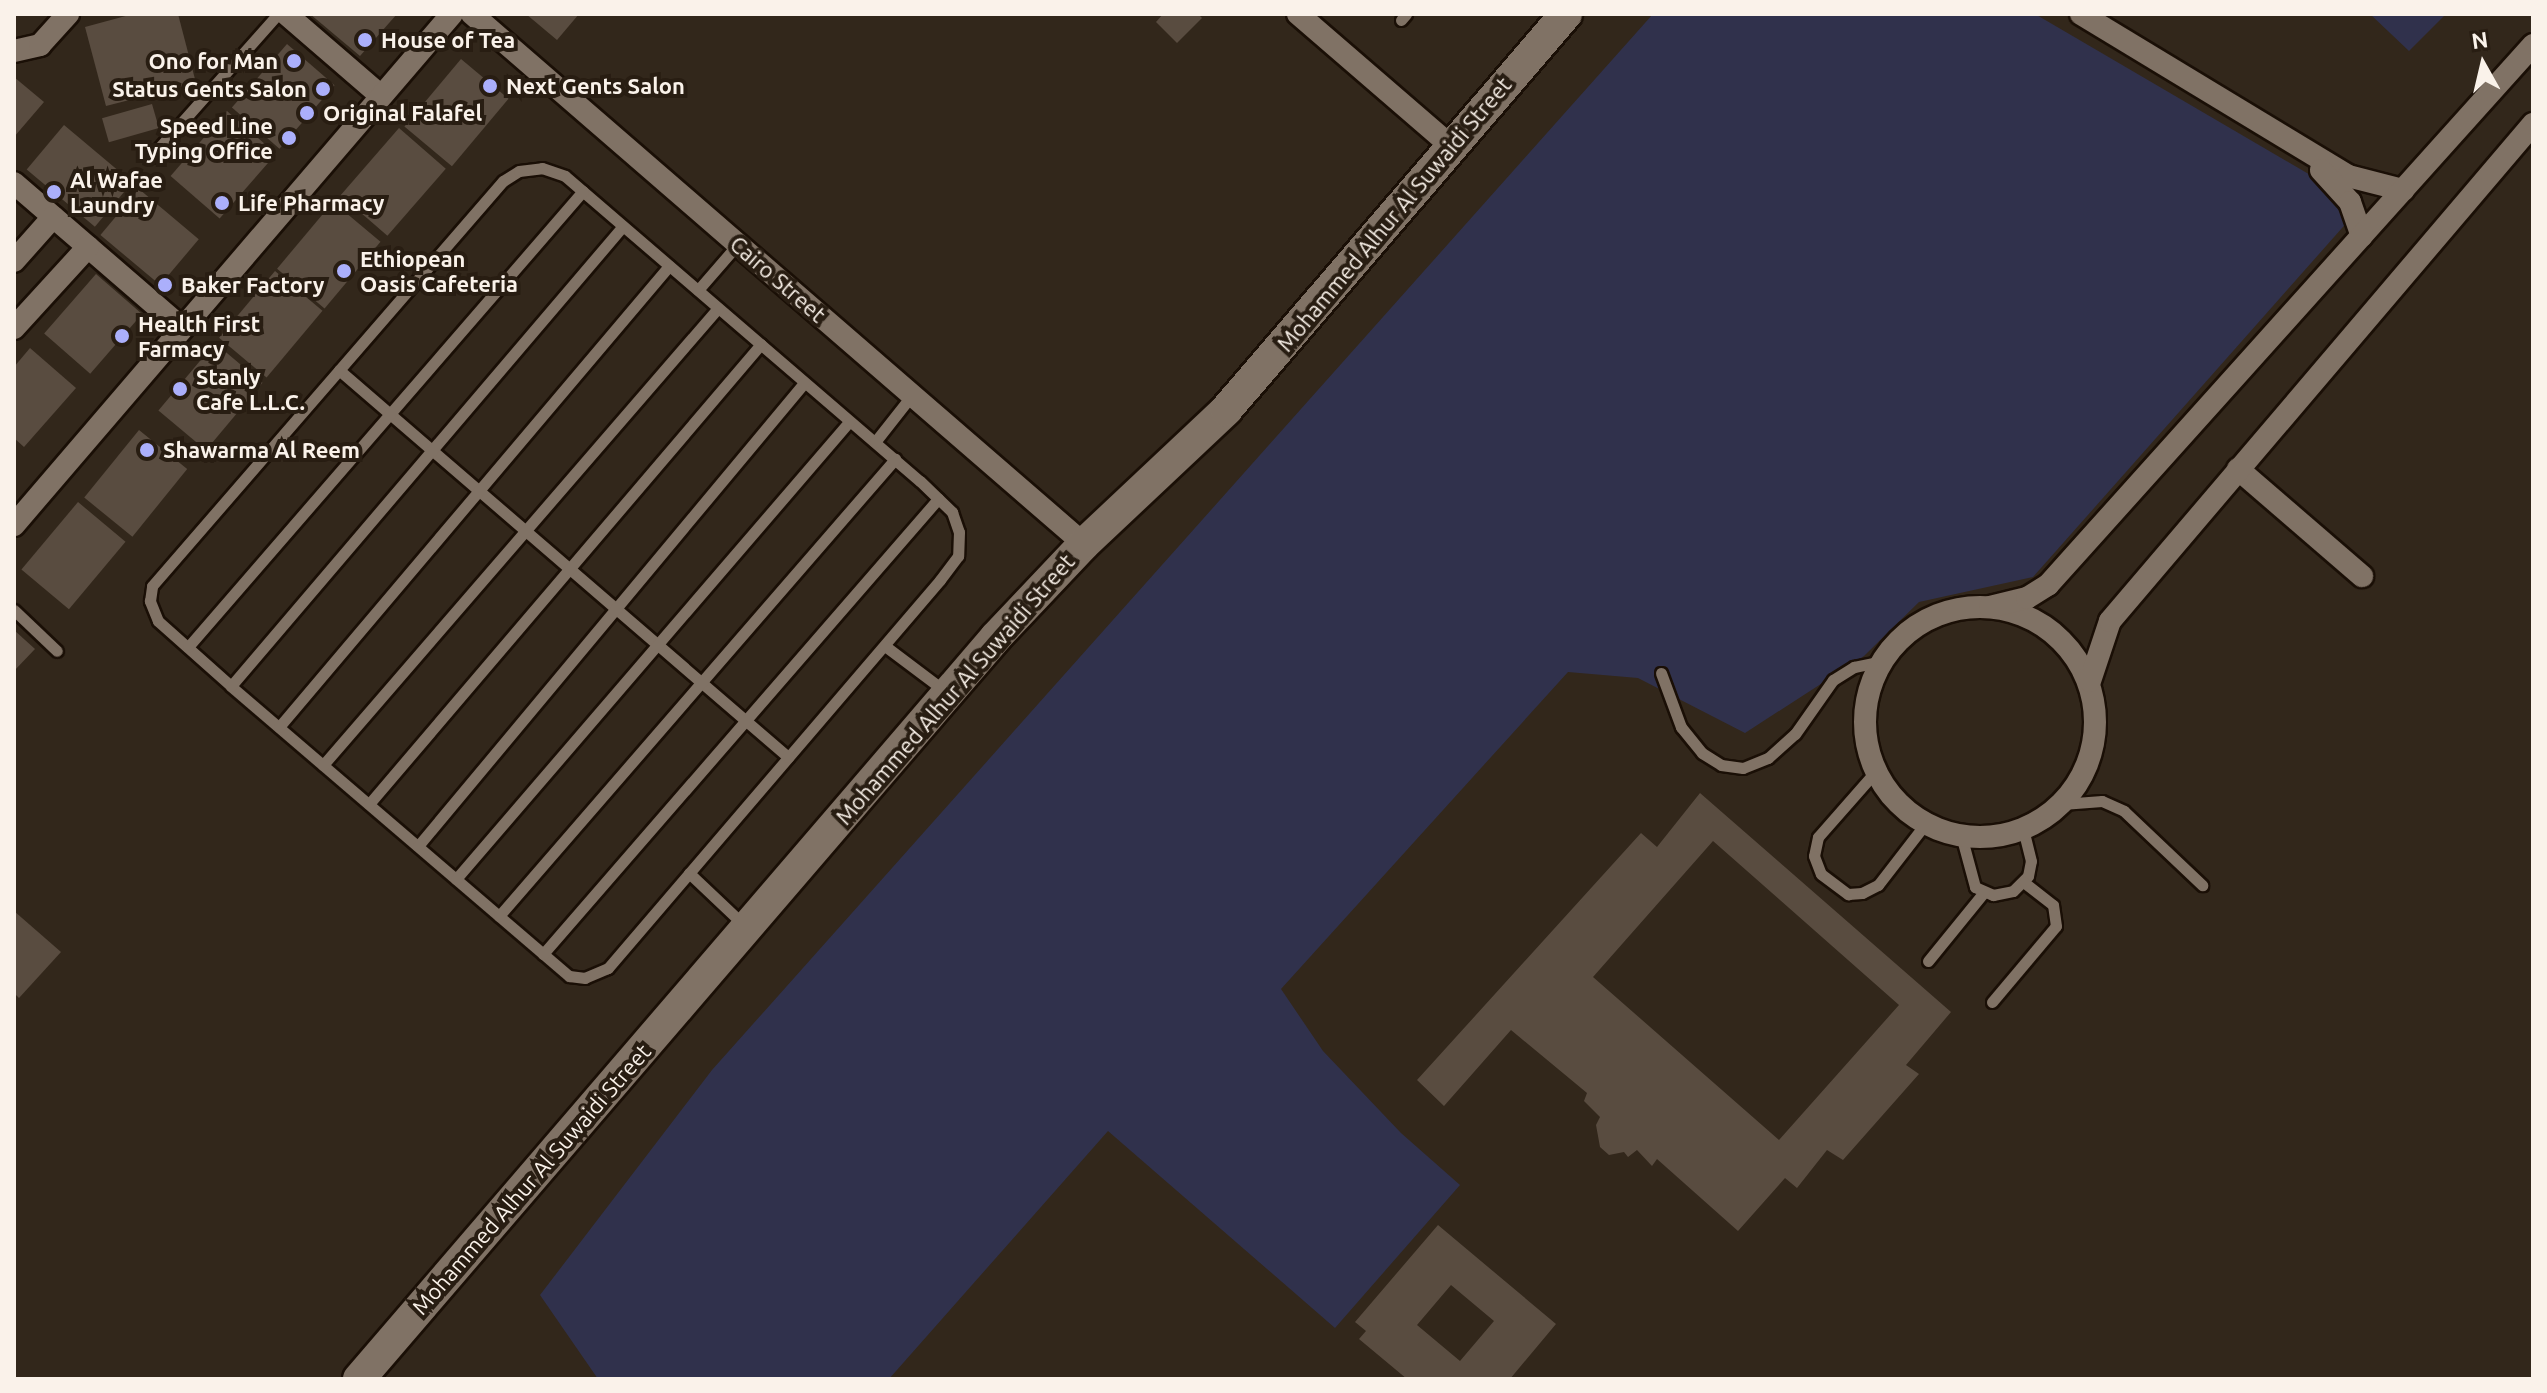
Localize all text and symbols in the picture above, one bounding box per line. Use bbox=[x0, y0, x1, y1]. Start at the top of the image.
north arrow bbox=[2443, 24, 2523, 104]
text: N bbox=[2470, 26, 2489, 53]
place label: House of Tea bbox=[381, 27, 515, 53]
marker: House of Tea bbox=[356, 31, 374, 49]
place label: Ono for Man bbox=[149, 48, 278, 74]
marker: Ono for Man bbox=[285, 52, 303, 70]
street label: Mohammed Alhur Al Suwaidi Street bbox=[1271, 71, 1517, 357]
place label: Next Gents Salon bbox=[506, 73, 685, 99]
place label: Status Gents Salon bbox=[112, 76, 307, 102]
marker: Next Gents Salon bbox=[481, 77, 499, 95]
marker: Status Gents Salon bbox=[314, 80, 332, 98]
place label: Original Falafel bbox=[323, 100, 482, 126]
marker: Original Falafel bbox=[298, 104, 316, 122]
place label: Speed Line Typing Office bbox=[135, 112, 273, 164]
marker: Speed Line Typing Office bbox=[280, 129, 298, 147]
place label: Al Wafae Laundry bbox=[70, 166, 163, 218]
marker: Al Wafae Laundry bbox=[45, 183, 63, 201]
place label: Life Pharmacy bbox=[238, 190, 384, 216]
marker: Life Pharmacy bbox=[213, 194, 231, 212]
street label: Cairo Street bbox=[725, 230, 831, 328]
place label: Ethiopean Oasis Cafeteria bbox=[360, 245, 518, 296]
marker: Ethiopean Oasis Cafeteria bbox=[335, 262, 353, 280]
place label: Baker Factory bbox=[181, 272, 324, 298]
marker: Baker Factory bbox=[156, 276, 174, 294]
place label: Health First Farmacy bbox=[138, 310, 260, 362]
marker: Health First Farmacy bbox=[113, 327, 131, 345]
place label: Stanly Cafe L.L.C. bbox=[196, 363, 305, 414]
marker: Stanly Cafe L.L.C. bbox=[171, 380, 189, 398]
place label: Shawarma Al Reem bbox=[163, 437, 360, 463]
marker: Shawarma Al Reem bbox=[138, 441, 156, 459]
street label: Mohammed Alhur Al Suwaidi Street bbox=[830, 548, 1080, 830]
street label: Mohammed Alhur Al Suwaidi Street bbox=[406, 1038, 656, 1320]

